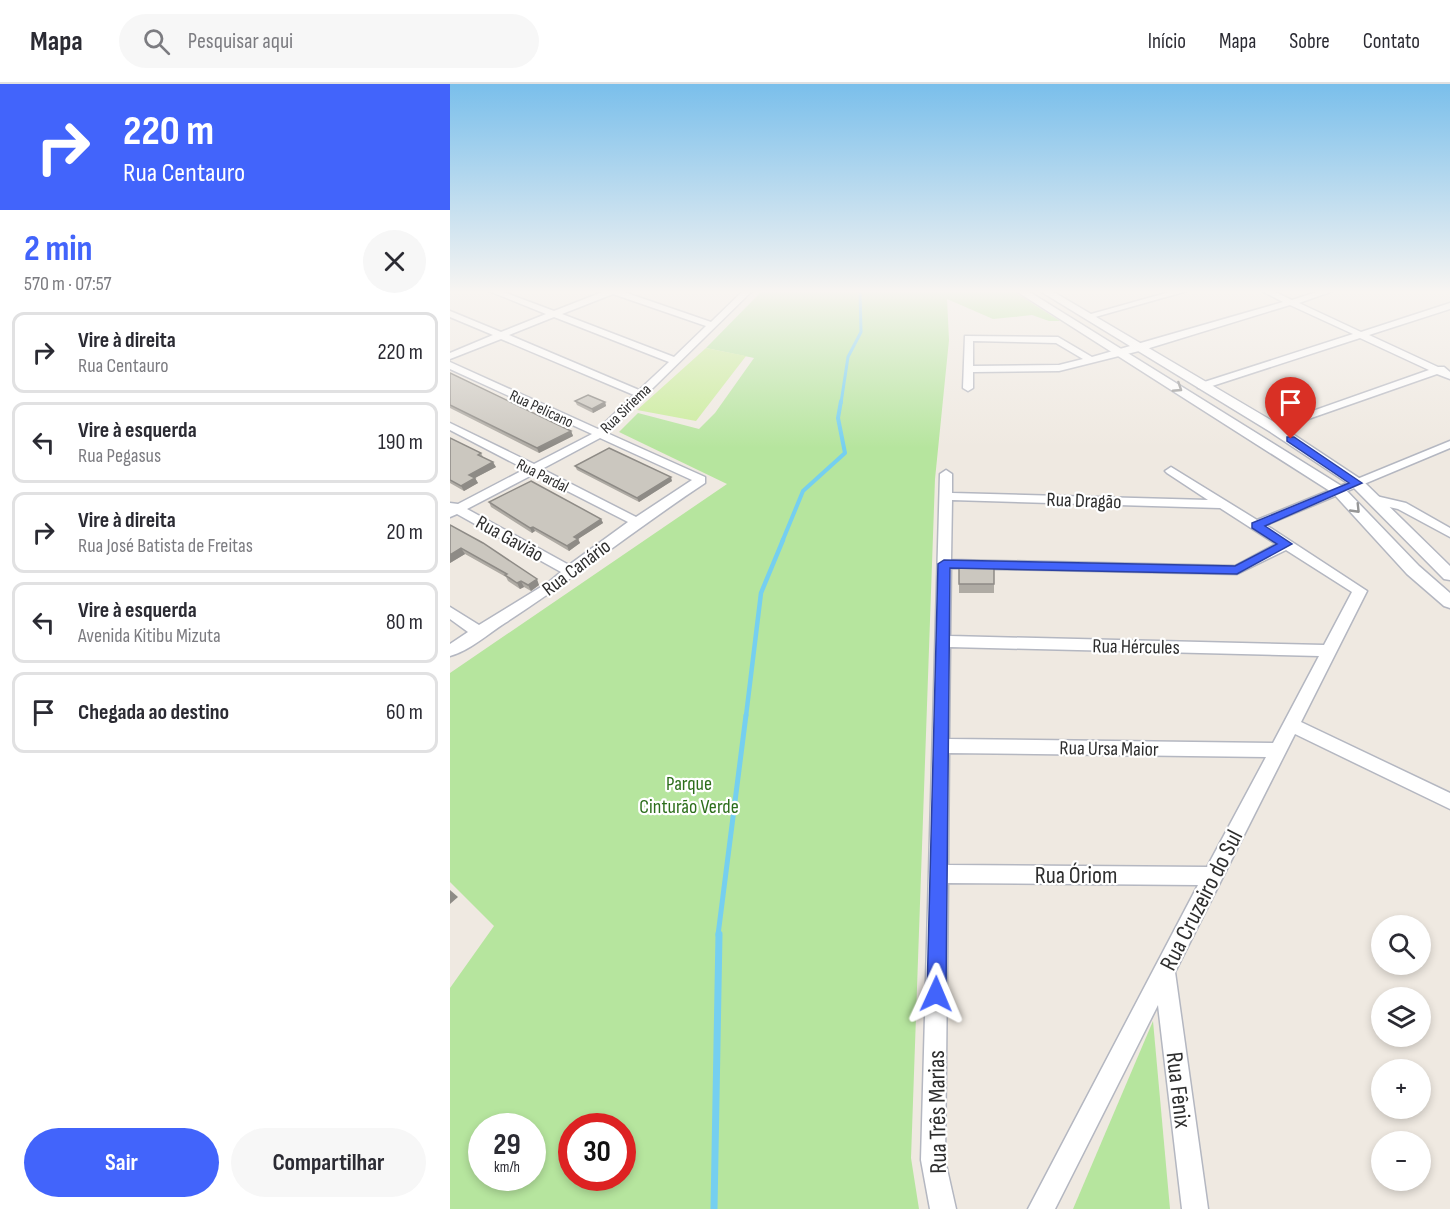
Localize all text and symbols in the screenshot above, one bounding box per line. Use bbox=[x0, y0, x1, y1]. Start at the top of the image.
search box bbox=[119, 14, 539, 68]
text: Mapa bbox=[30, 25, 83, 58]
icon: search bbox=[140, 25, 173, 58]
text: Pesquisar aqui bbox=[188, 28, 293, 55]
text: Início bbox=[1148, 29, 1186, 54]
text: Mapa bbox=[1219, 29, 1256, 54]
text: Sobre bbox=[1289, 29, 1330, 54]
text: Contato bbox=[1363, 29, 1420, 54]
text: 220 m bbox=[123, 106, 214, 157]
icon: right bbox=[24, 108, 102, 186]
text: Rua Centauro bbox=[123, 157, 245, 189]
text: 2 min bbox=[24, 228, 93, 271]
button: close bbox=[363, 230, 426, 293]
text: 570 m · 07:57 bbox=[24, 272, 112, 296]
text: Vire à direita bbox=[78, 327, 176, 354]
icon: right bbox=[27, 336, 60, 369]
text: 220 m bbox=[377, 339, 423, 366]
text: Rua Centauro bbox=[78, 354, 169, 378]
pin bbox=[1265, 377, 1316, 439]
street label: Rua Siriema bbox=[597, 380, 655, 438]
one-way arrow bbox=[1171, 381, 1182, 392]
street label: Rua Pelicano bbox=[506, 386, 576, 432]
icon: arrive bbox=[1274, 386, 1307, 419]
text: Vire à esquerda bbox=[78, 417, 197, 444]
icon: left bbox=[27, 426, 60, 459]
text: 190 m bbox=[378, 429, 423, 456]
text: Rua Pegasus bbox=[78, 444, 161, 468]
street label: Rua Pardal bbox=[513, 455, 571, 497]
street label: Rua Dragão bbox=[1046, 488, 1122, 514]
one-way arrow bbox=[1349, 502, 1360, 513]
text: Vire à direita bbox=[78, 507, 176, 534]
street label: Rua Gavião bbox=[472, 511, 547, 567]
icon: right bbox=[27, 516, 60, 549]
text: 20 m bbox=[387, 519, 423, 546]
text: Rua José Batista de Freitas bbox=[78, 534, 253, 558]
street label: Rua Canário bbox=[538, 534, 616, 601]
text: Vire à esquerda bbox=[78, 597, 197, 624]
icon: left bbox=[27, 606, 60, 639]
text: 80 m bbox=[386, 609, 423, 636]
text: Avenida Kitibu Mizuta bbox=[78, 624, 221, 648]
street label: Rua Hércules bbox=[1092, 634, 1180, 660]
icon: arrive bbox=[27, 696, 60, 729]
text: Chegada ao destino bbox=[78, 699, 229, 726]
text: 60 m bbox=[386, 699, 423, 726]
street label: Rua Ursa Maior bbox=[1059, 736, 1159, 762]
park label: Parque Cinturão Verde bbox=[639, 772, 739, 819]
street label: Rua Cruzeiro do Sul bbox=[1154, 825, 1249, 975]
street label: Rua Óriom bbox=[1035, 861, 1117, 890]
map controls bbox=[1371, 915, 1431, 1191]
button: search bbox=[1371, 915, 1431, 975]
position arrow bbox=[904, 962, 968, 1026]
button: layers bbox=[1371, 987, 1431, 1047]
street label: Rua Três Marias bbox=[922, 1050, 953, 1174]
street label: Rua Fênix bbox=[1159, 1050, 1198, 1130]
button: + bbox=[1371, 1059, 1431, 1119]
speed limit sign: 30 bbox=[558, 1113, 636, 1191]
text: 29 bbox=[493, 1127, 521, 1163]
button: Sair bbox=[24, 1128, 219, 1197]
button: Compartilhar bbox=[231, 1128, 426, 1197]
button: − bbox=[1371, 1131, 1431, 1191]
text: km/h bbox=[494, 1158, 520, 1177]

